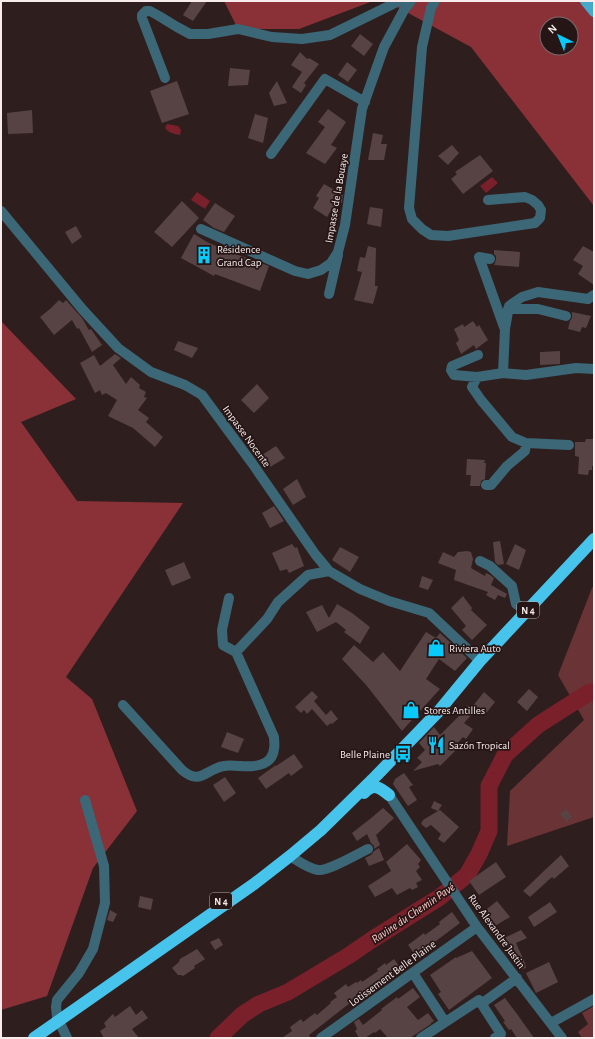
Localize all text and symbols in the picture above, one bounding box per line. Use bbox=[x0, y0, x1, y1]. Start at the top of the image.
north arrow bbox=[539, 16, 579, 56]
text: N bbox=[546, 22, 559, 36]
street label: Impasse de la Bouaye bbox=[323, 152, 350, 244]
place label: Résidence Grand Cap bbox=[217, 244, 262, 268]
building icon: Résidence Grand Cap bbox=[194, 245, 214, 265]
street label: Impasse Nocente bbox=[221, 403, 273, 469]
road number: N 4 bbox=[517, 602, 539, 618]
shop icon: Riviera Auto bbox=[426, 638, 446, 658]
place label: Riviera Auto bbox=[449, 643, 501, 654]
shop icon: Stores Antilles bbox=[401, 700, 421, 720]
place label: Stores Antilles bbox=[424, 705, 485, 716]
restaurant icon: Sazón Tropical bbox=[426, 735, 446, 755]
place label: Sazón Tropical bbox=[449, 740, 510, 751]
bus stop icon: Belle Plaine bbox=[393, 744, 413, 764]
place label: Belle Plaine bbox=[340, 749, 390, 760]
water label: Ravine du Chemin Pavé bbox=[369, 880, 457, 945]
street label: Rue Alexandre Justin bbox=[466, 892, 527, 970]
road number: N 4 bbox=[210, 893, 232, 909]
street label: Lotissement Belle Plaine bbox=[347, 938, 438, 1008]

